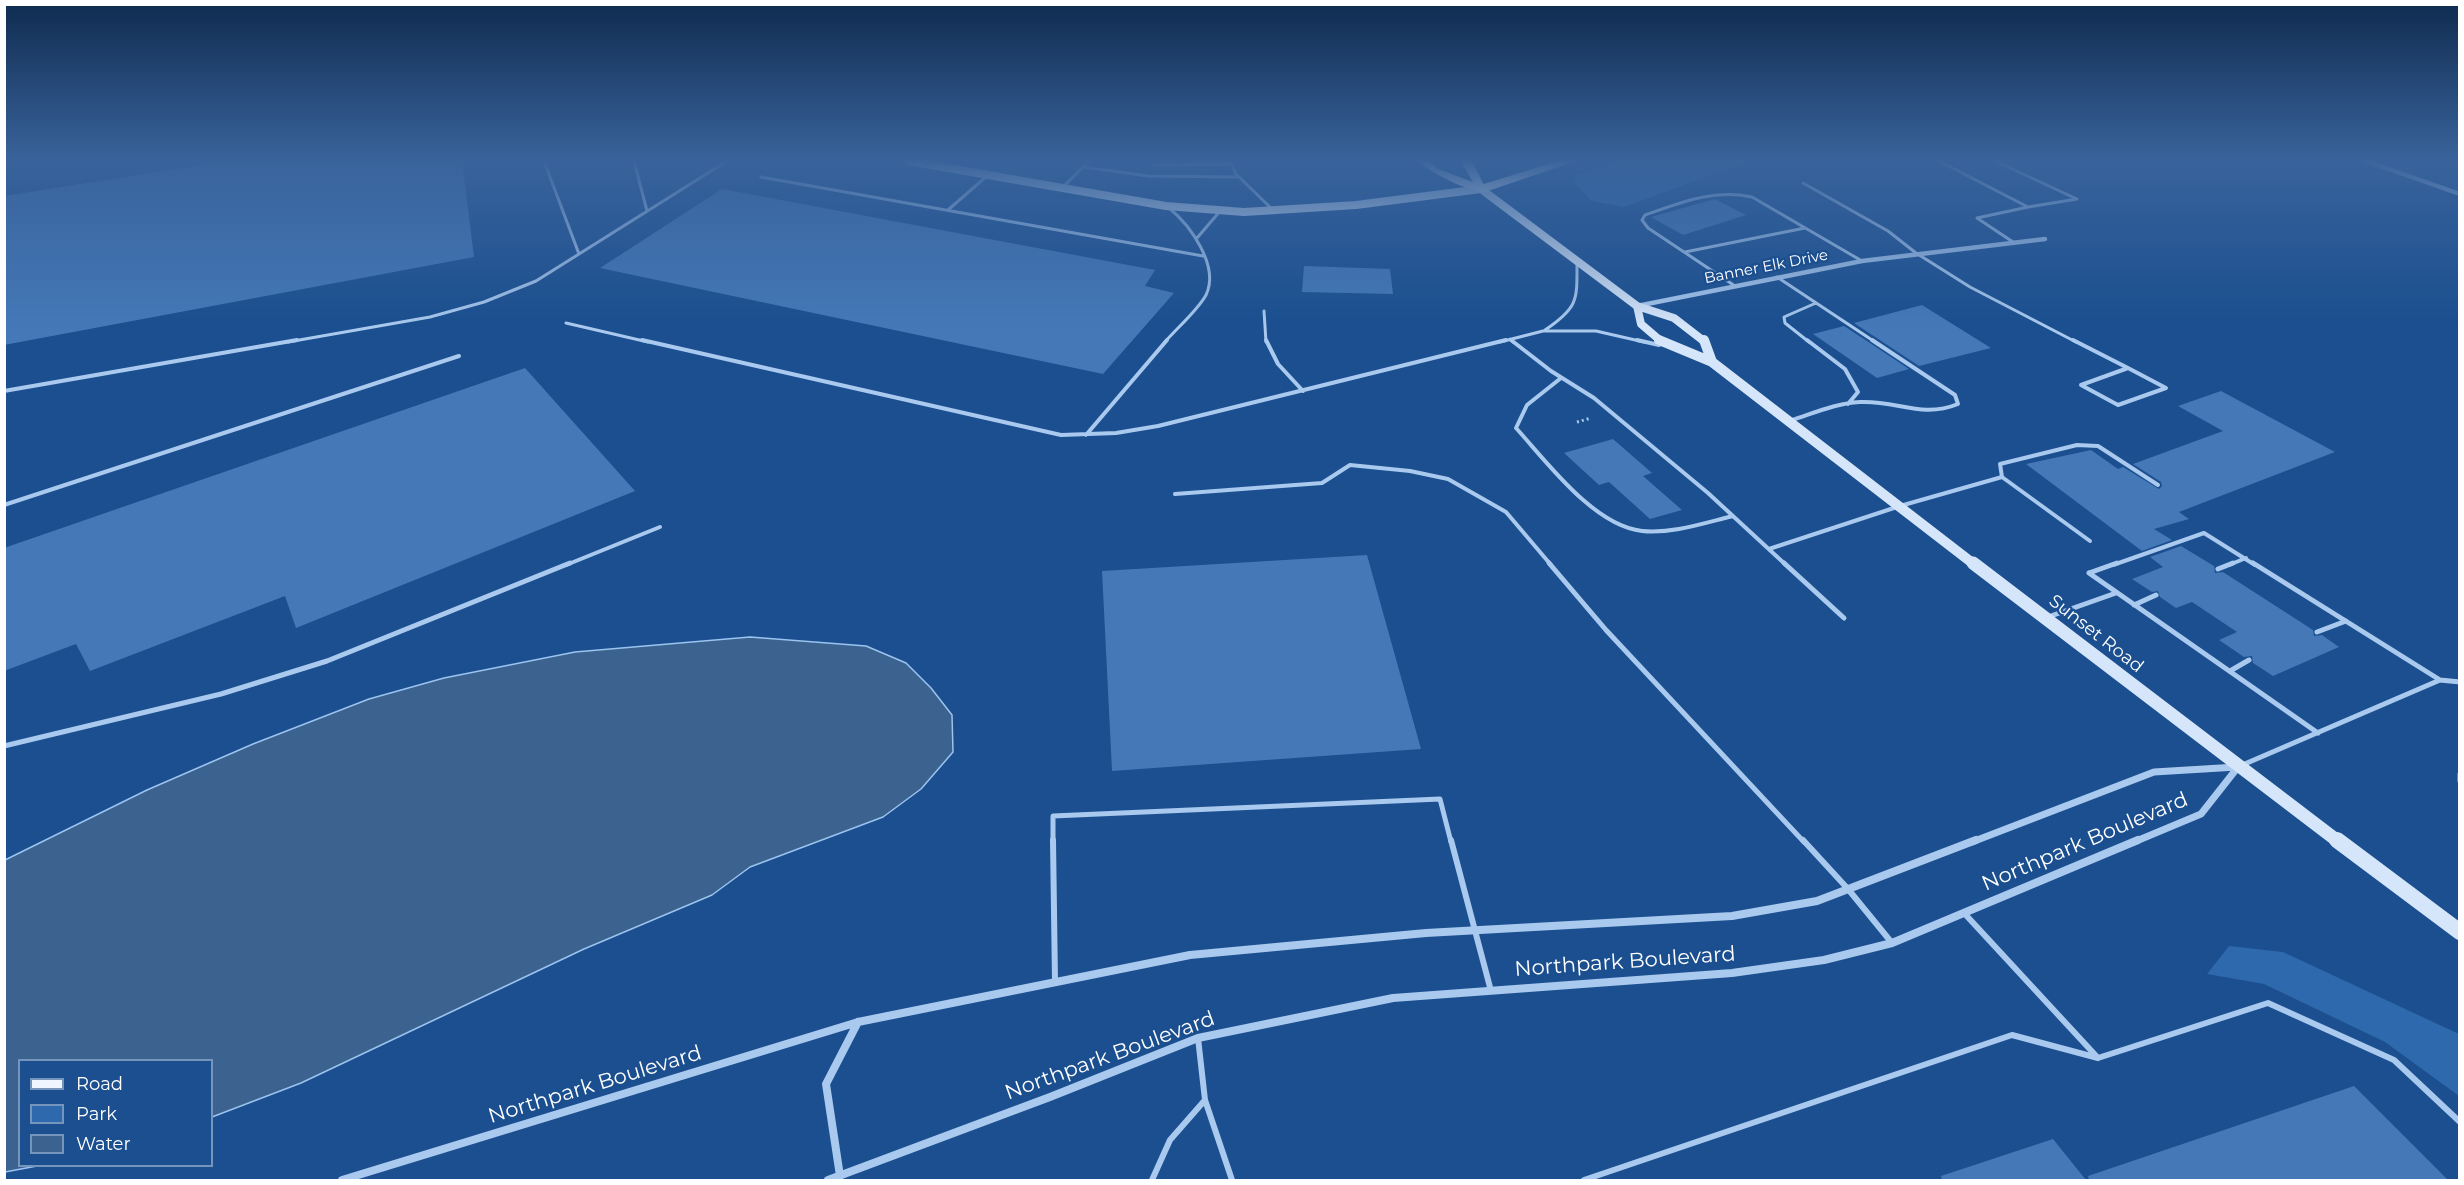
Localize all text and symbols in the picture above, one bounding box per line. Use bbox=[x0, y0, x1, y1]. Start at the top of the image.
street label: Banner Elk Drive bbox=[1703, 246, 1829, 288]
street label: Sunset Road bbox=[2044, 590, 2148, 678]
street label: Northpark Boulevard bbox=[1978, 787, 2192, 897]
street label: Northpark Boulevard bbox=[1514, 942, 1736, 982]
street label: Northpark Boulevard bbox=[1002, 1006, 1218, 1106]
street label: Northpark Boulevard bbox=[485, 1041, 705, 1129]
legend bbox=[18, 1059, 213, 1167]
text: Road bbox=[76, 1073, 123, 1095]
text: Park bbox=[76, 1103, 117, 1125]
text: Water bbox=[76, 1133, 131, 1155]

